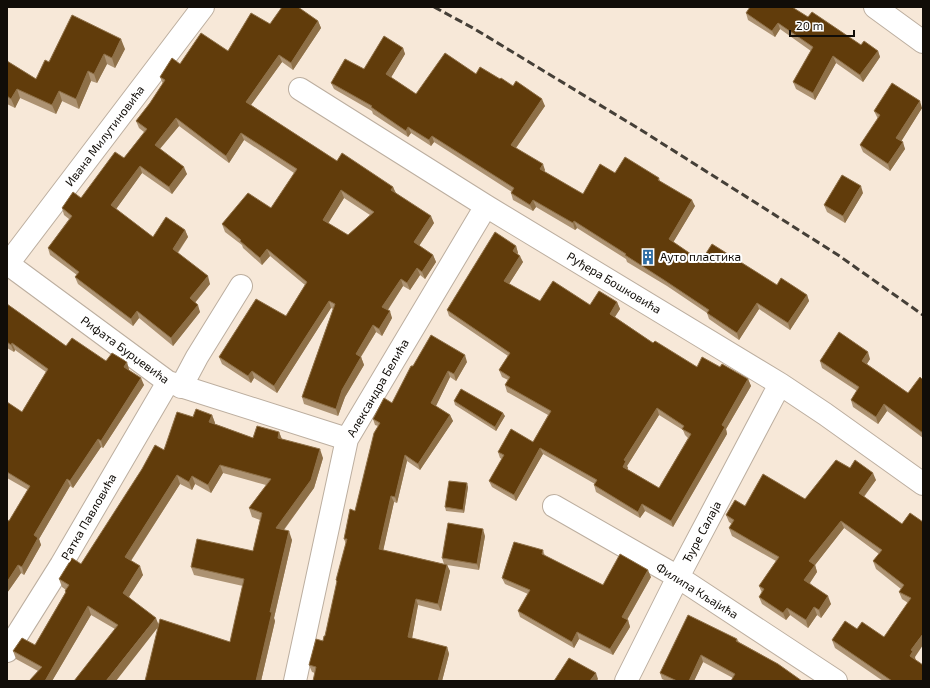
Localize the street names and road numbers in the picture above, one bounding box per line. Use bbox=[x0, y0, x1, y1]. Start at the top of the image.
street label: Ивана Милутиновића bbox=[62, 82, 147, 189]
street label: Руђера Бошковића bbox=[564, 248, 664, 317]
street label: Рифата Бурџевића bbox=[78, 312, 173, 387]
street label: Александра Белића bbox=[343, 336, 411, 439]
street label: Ратка Павловића bbox=[58, 471, 119, 562]
street label: Ђуре Салаја bbox=[679, 498, 724, 565]
street label: Филипа Кљајића bbox=[653, 559, 741, 622]

